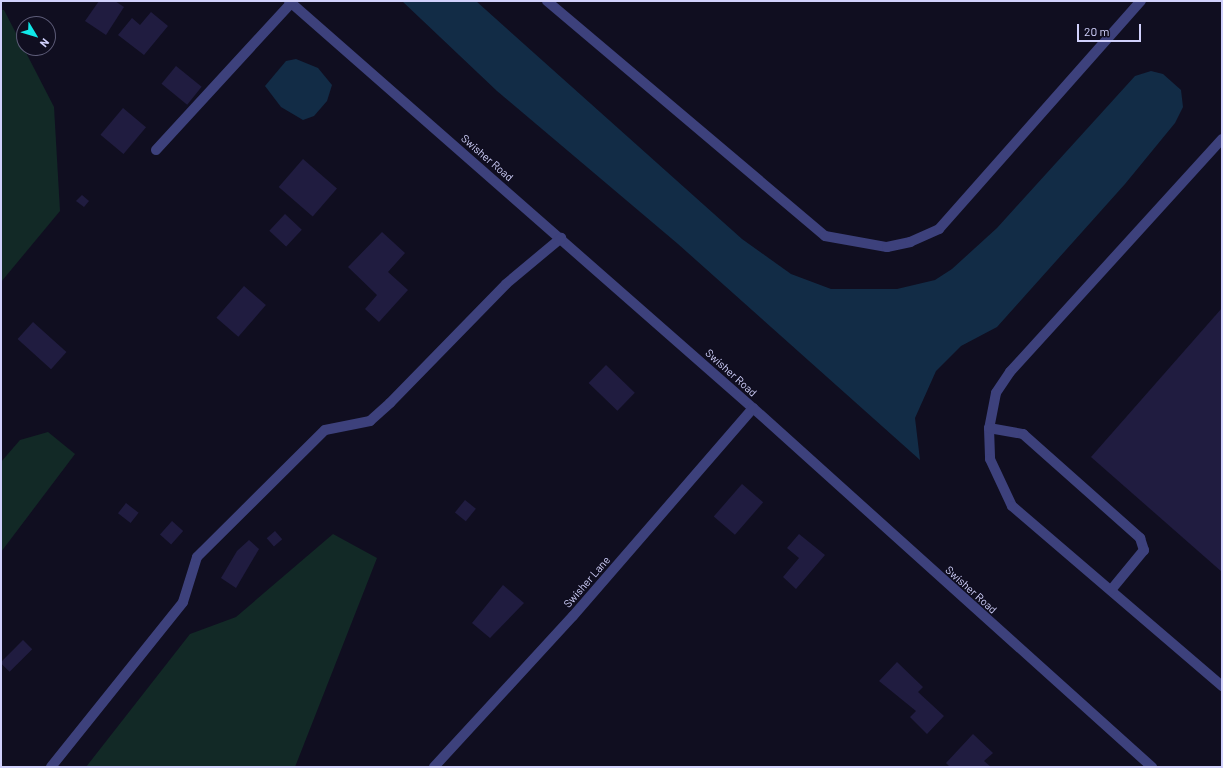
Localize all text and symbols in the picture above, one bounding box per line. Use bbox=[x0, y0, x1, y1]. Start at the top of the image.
north arrow bbox=[16, 16, 56, 56]
scale bar bbox=[1079, 16, 1143, 42]
text: 20 m bbox=[1084, 24, 1110, 38]
text: N bbox=[38, 36, 52, 50]
street label: Swisher Road bbox=[458, 132, 516, 184]
street label: Swisher Road bbox=[703, 346, 759, 400]
street label: Swisher Lane bbox=[561, 554, 613, 610]
street label: Swisher Road bbox=[943, 563, 999, 617]

